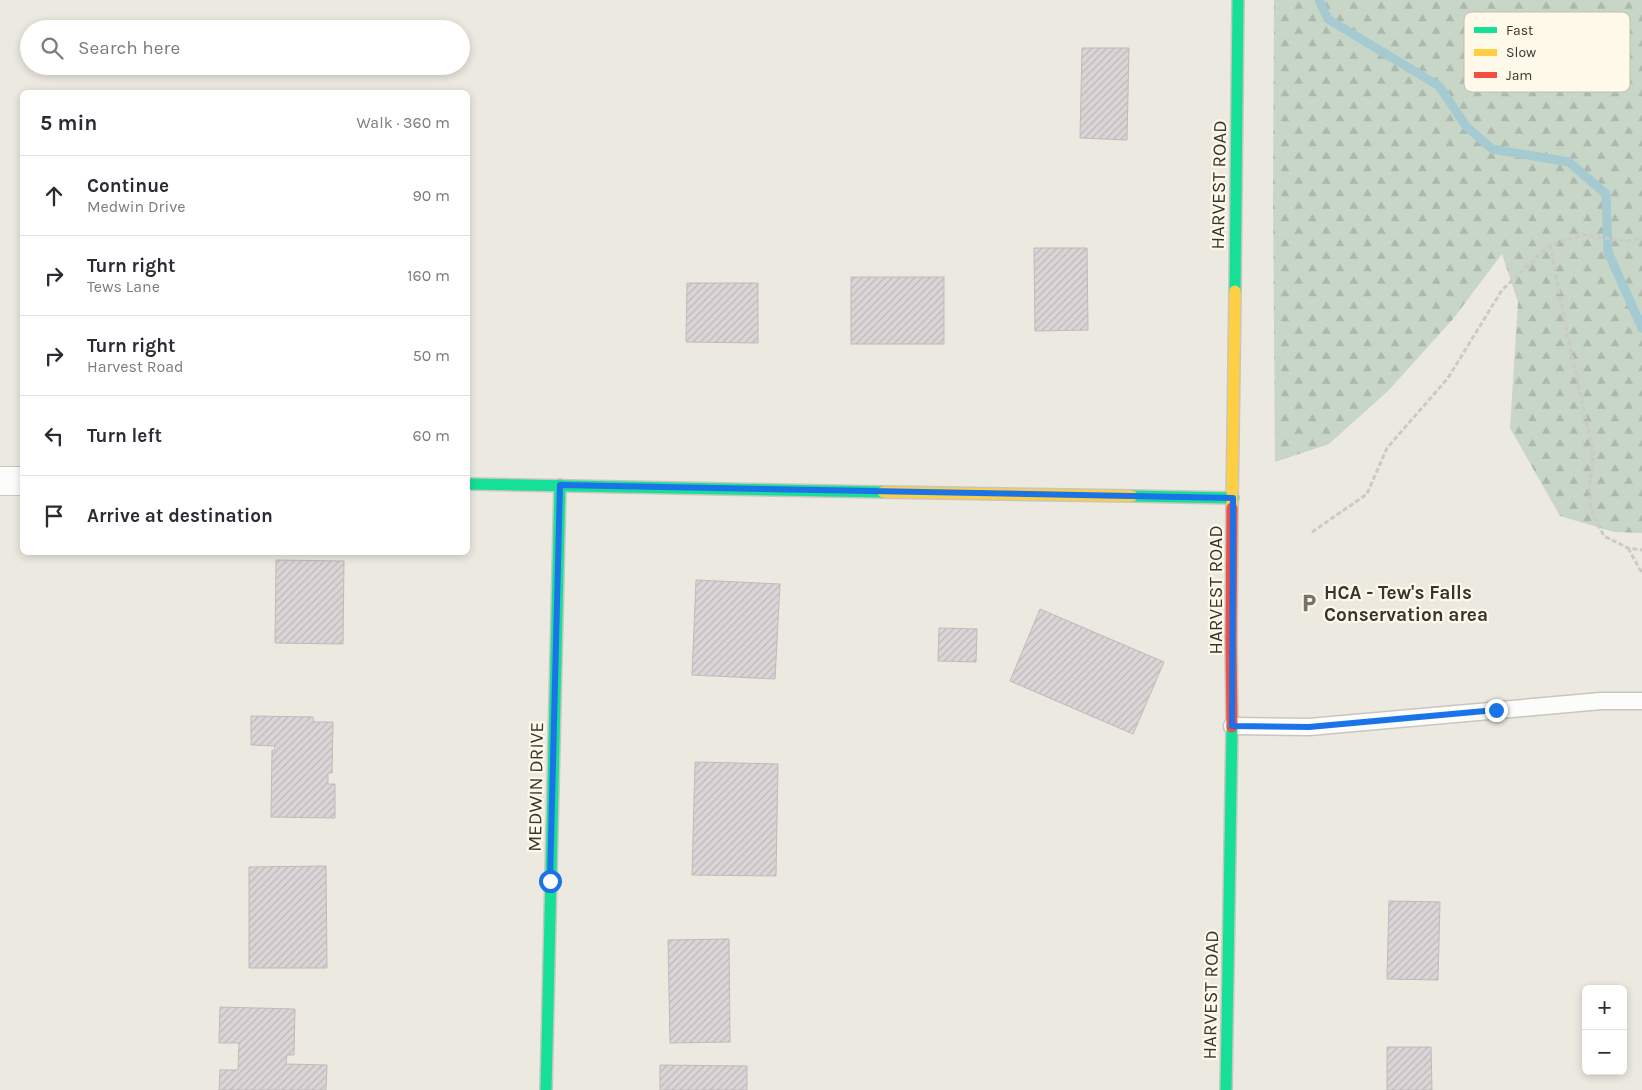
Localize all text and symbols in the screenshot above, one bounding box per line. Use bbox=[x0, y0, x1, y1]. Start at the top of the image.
legend bbox=[1464, 12, 1630, 92]
search box bbox=[20, 20, 470, 75]
text: Fast bbox=[1506, 22, 1533, 39]
icon: search bbox=[38, 34, 66, 62]
text: Search here bbox=[78, 37, 180, 59]
text: Slow bbox=[1506, 44, 1536, 61]
text: Jam bbox=[1506, 67, 1532, 84]
text: 5 min bbox=[40, 111, 97, 135]
text: Walk · 360 m bbox=[357, 113, 450, 132]
street label: HARVEST ROAD bbox=[1207, 120, 1231, 250]
text: Continue bbox=[87, 175, 169, 197]
icon: ahead bbox=[40, 182, 68, 210]
text: 90 m bbox=[412, 186, 450, 205]
text: Medwin Drive bbox=[87, 197, 185, 216]
text: Turn right bbox=[87, 255, 176, 277]
icon: right bbox=[40, 262, 68, 290]
text: 160 m bbox=[407, 266, 450, 285]
text: Tews Lane bbox=[87, 277, 160, 296]
text: Turn right bbox=[87, 335, 176, 357]
icon: right bbox=[40, 342, 68, 370]
text: 50 m bbox=[413, 346, 450, 365]
text: Harvest Road bbox=[87, 357, 184, 376]
icon: left bbox=[40, 422, 68, 450]
text: Turn left bbox=[87, 425, 162, 447]
text: 60 m bbox=[413, 426, 450, 445]
icon: arrive bbox=[40, 502, 68, 530]
text: Arrive at destination bbox=[87, 505, 273, 527]
street label: HARVEST ROAD bbox=[1205, 525, 1227, 655]
place label: HCA - Tew's Falls Conservation area bbox=[1324, 582, 1488, 626]
parking icon: HCA - Tew's Falls Conservation area bbox=[1298, 592, 1320, 614]
route end bbox=[1485, 699, 1508, 722]
street label: MEDWIN DRIVE bbox=[524, 722, 548, 852]
route start bbox=[539, 870, 562, 893]
street label: HARVEST ROAD bbox=[1199, 930, 1223, 1060]
map controls bbox=[1582, 985, 1627, 1075]
button: + bbox=[1582, 985, 1627, 1030]
button: − bbox=[1582, 1030, 1627, 1075]

